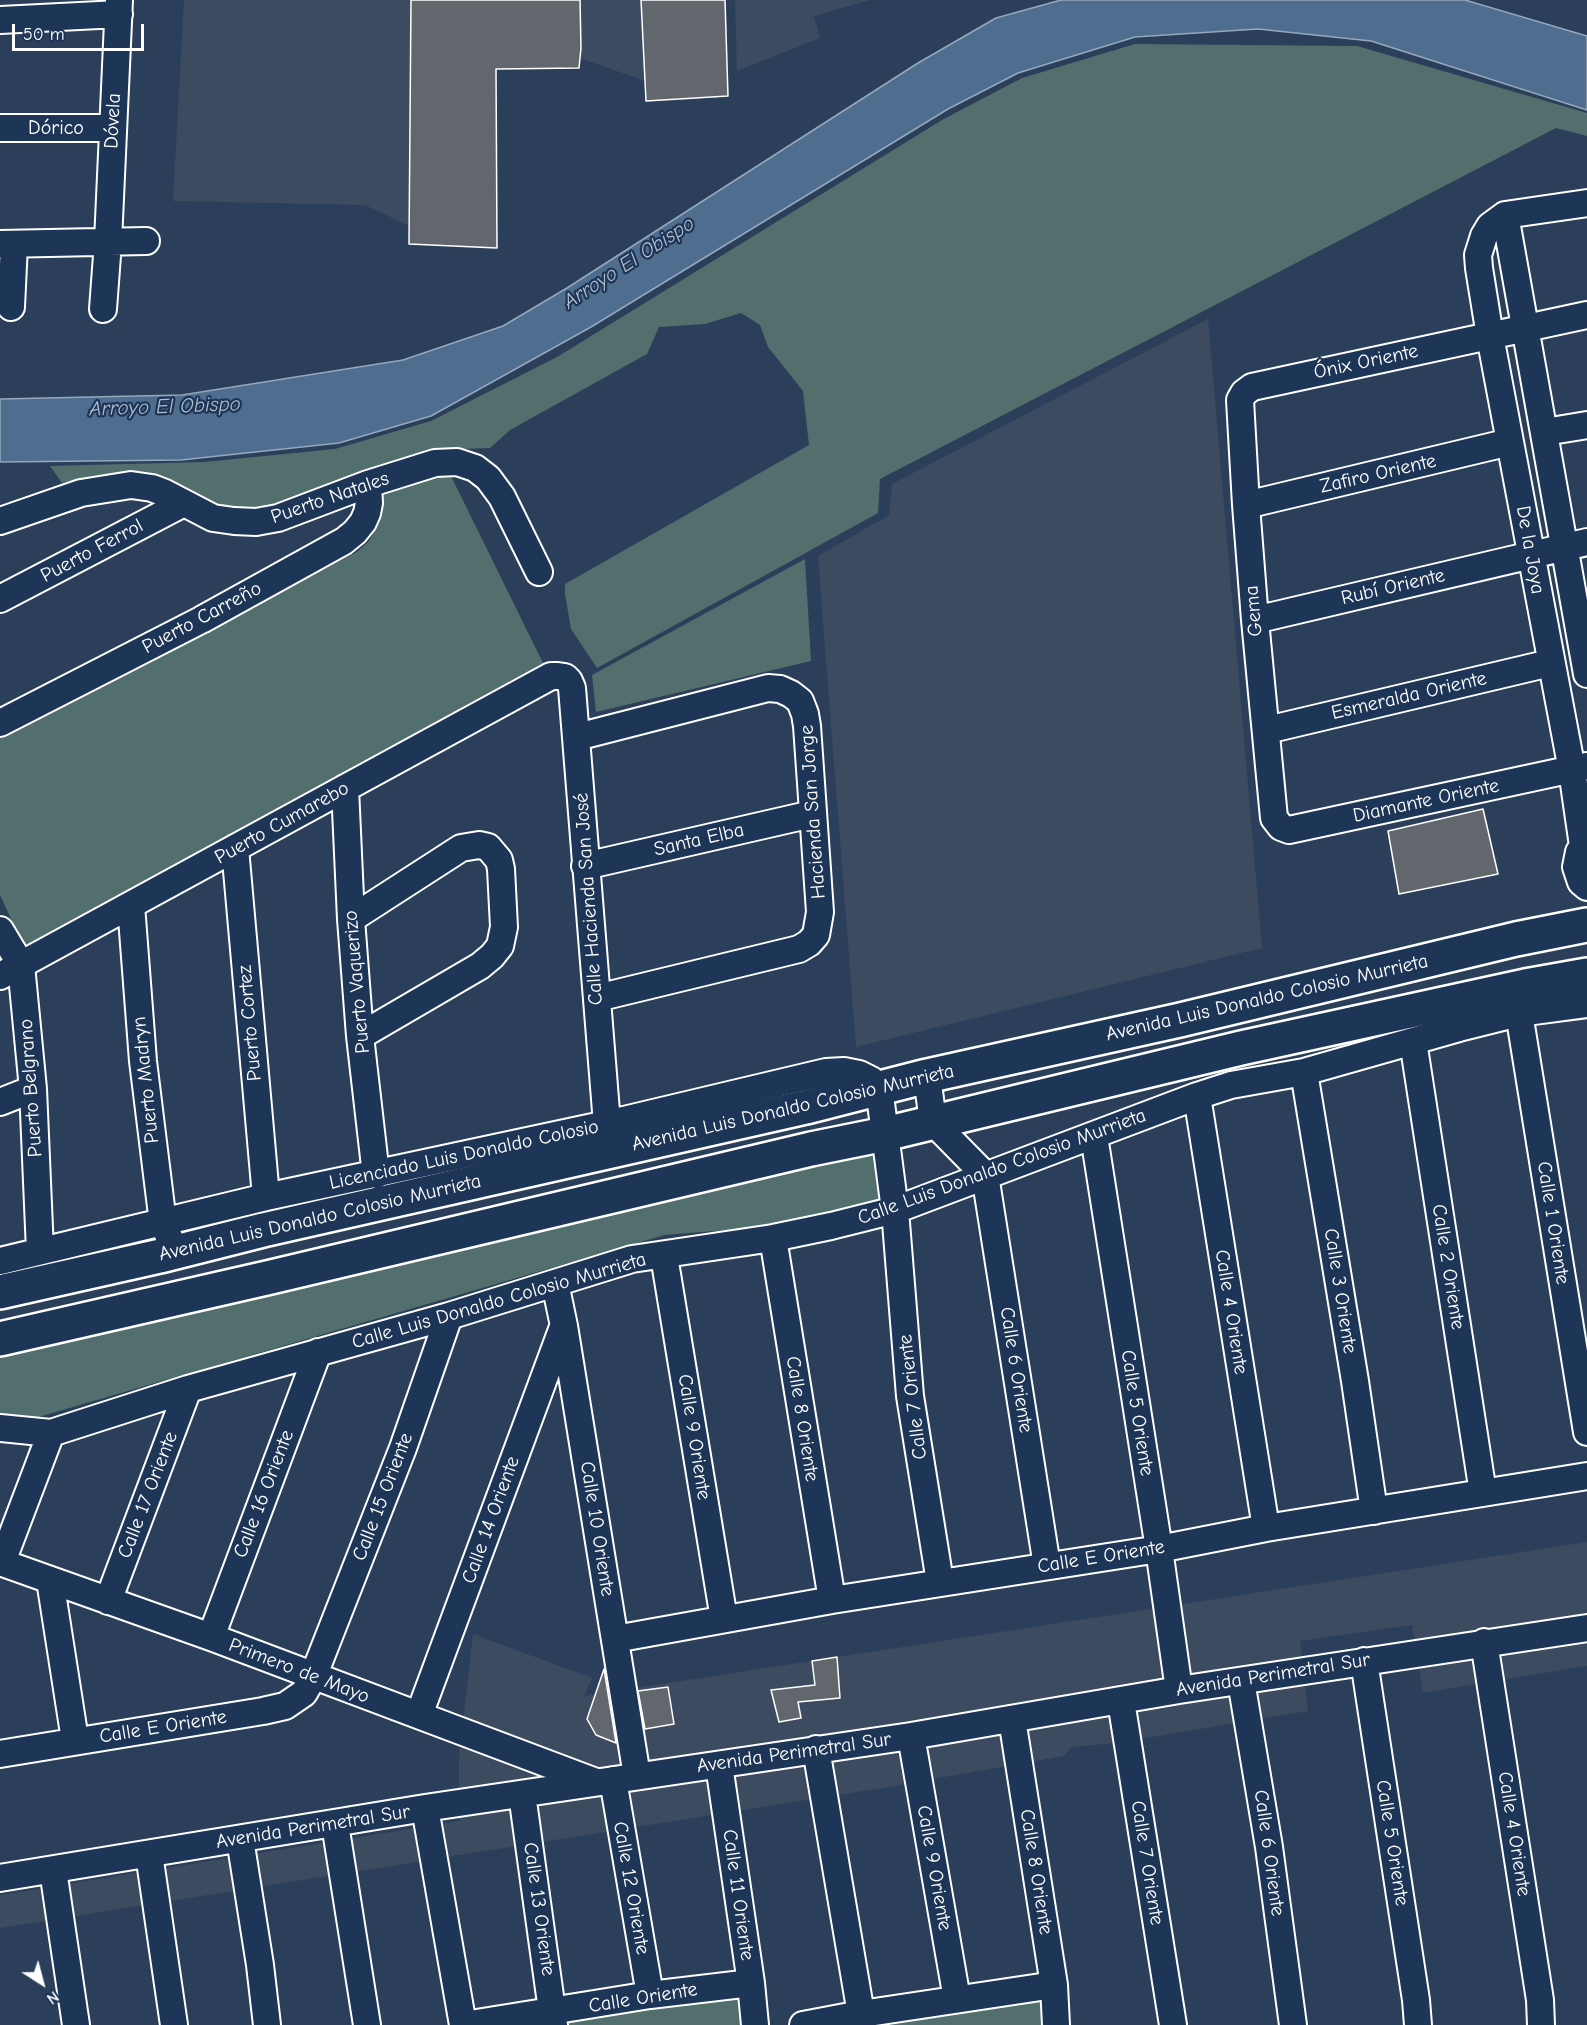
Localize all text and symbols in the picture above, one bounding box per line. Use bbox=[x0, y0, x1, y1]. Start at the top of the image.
scale bar bbox=[15, 12, 147, 50]
text: 50 m bbox=[23, 24, 65, 45]
street label: Dóvela bbox=[100, 93, 126, 149]
street label: Dórico bbox=[28, 116, 84, 140]
water label: Arroyo El Obispo bbox=[559, 211, 699, 315]
street label: Ónix Oriente bbox=[1312, 339, 1420, 385]
water label: Arroyo El Obispo bbox=[89, 392, 241, 422]
street label: Zafiro Oriente bbox=[1318, 449, 1438, 499]
street label: Puerto Natales bbox=[268, 467, 392, 529]
street label: De la Joya bbox=[1510, 504, 1550, 596]
street label: Puerto Ferrol bbox=[37, 514, 147, 588]
street label: Rubí Oriente bbox=[1339, 563, 1447, 611]
street label: Puerto Carreño bbox=[138, 577, 266, 659]
street label: Gema bbox=[1240, 584, 1268, 638]
street label: Esmeralda Oriente bbox=[1329, 666, 1489, 726]
street label: Hacienda San Jorge bbox=[795, 724, 831, 900]
street label: Diamante Oriente bbox=[1351, 774, 1501, 828]
street label: Puerto Cumarebo bbox=[211, 776, 353, 870]
street label: Calle Hacienda San José bbox=[570, 792, 608, 1006]
street label: Santa Elba bbox=[651, 818, 747, 862]
street label: Puerto Vaquerizo bbox=[339, 909, 375, 1055]
street label: Avenida Luis Donaldo Colosio Murrieta bbox=[1104, 949, 1430, 1047]
street label: Puerto Cortez bbox=[233, 964, 267, 1082]
street label: Puerto Madryn bbox=[127, 1015, 165, 1145]
street label: Puerto Belgrano bbox=[14, 1018, 48, 1158]
street label: Avenida Luis Donaldo Colosio Murrieta bbox=[630, 1059, 956, 1157]
street label: Calle Luis Donaldo Colosio Murrieta bbox=[855, 1104, 1149, 1230]
street label: Licenciado Luis Donaldo Colosio bbox=[327, 1115, 601, 1195]
street label: Calle 1 Oriente bbox=[1531, 1160, 1575, 1286]
street label: Avenida Luis Donaldo Colosio Murrieta bbox=[157, 1169, 483, 1267]
street label: Calle 2 Oriente bbox=[1426, 1203, 1470, 1331]
street label: Calle 3 Oriente bbox=[1318, 1227, 1362, 1355]
street label: Calle Luis Donaldo Colosio Murrieta bbox=[349, 1247, 649, 1355]
street label: Calle 4 Oriente bbox=[1209, 1248, 1253, 1376]
street label: Calle 6 Oriente bbox=[994, 1305, 1038, 1435]
street label: Calle 7 Oriente bbox=[893, 1333, 933, 1461]
street label: Calle 5 Oriente bbox=[1115, 1348, 1159, 1478]
street label: Calle 8 Oriente bbox=[780, 1355, 824, 1483]
street label: Calle 9 Oriente bbox=[672, 1372, 716, 1502]
street label: Calle 16 Oriente bbox=[229, 1427, 299, 1561]
street label: Calle 17 Oriente bbox=[113, 1428, 183, 1562]
street label: Calle 15 Oriente bbox=[348, 1430, 418, 1564]
street label: Calle 14 Oriente bbox=[457, 1453, 525, 1587]
street label: Calle 10 Oriente bbox=[574, 1460, 620, 1598]
street label: Calle E Oriente bbox=[1036, 1535, 1166, 1579]
street label: Primero de Mayo bbox=[225, 1633, 373, 1709]
street label: Avenida Perimetral Sur bbox=[1174, 1648, 1372, 1702]
street label: Calle E Oriente bbox=[98, 1705, 228, 1749]
street label: Avenida Perimetral Sur bbox=[695, 1727, 893, 1779]
street label: Calle 4 Oriente bbox=[1492, 1770, 1536, 1898]
street label: Calle 5 Oriente bbox=[1370, 1778, 1414, 1908]
street label: Calle 6 Oriente bbox=[1248, 1788, 1290, 1918]
street label: Calle 7 Oriente bbox=[1125, 1799, 1169, 1927]
street label: Avenida Perimetral Sur bbox=[214, 1800, 412, 1854]
street label: Calle 9 Oriente bbox=[911, 1803, 957, 1933]
street label: Calle 8 Oriente bbox=[1014, 1808, 1058, 1936]
street label: Calle 12 Oriente bbox=[607, 1820, 655, 1956]
street label: Calle 11 Oriente bbox=[717, 1828, 759, 1962]
street label: Calle 13 Oriente bbox=[518, 1841, 560, 1977]
north arrow bbox=[12, 1953, 72, 2013]
street label: Calle Oriente bbox=[587, 1978, 699, 2018]
text: N bbox=[43, 1987, 62, 2008]

